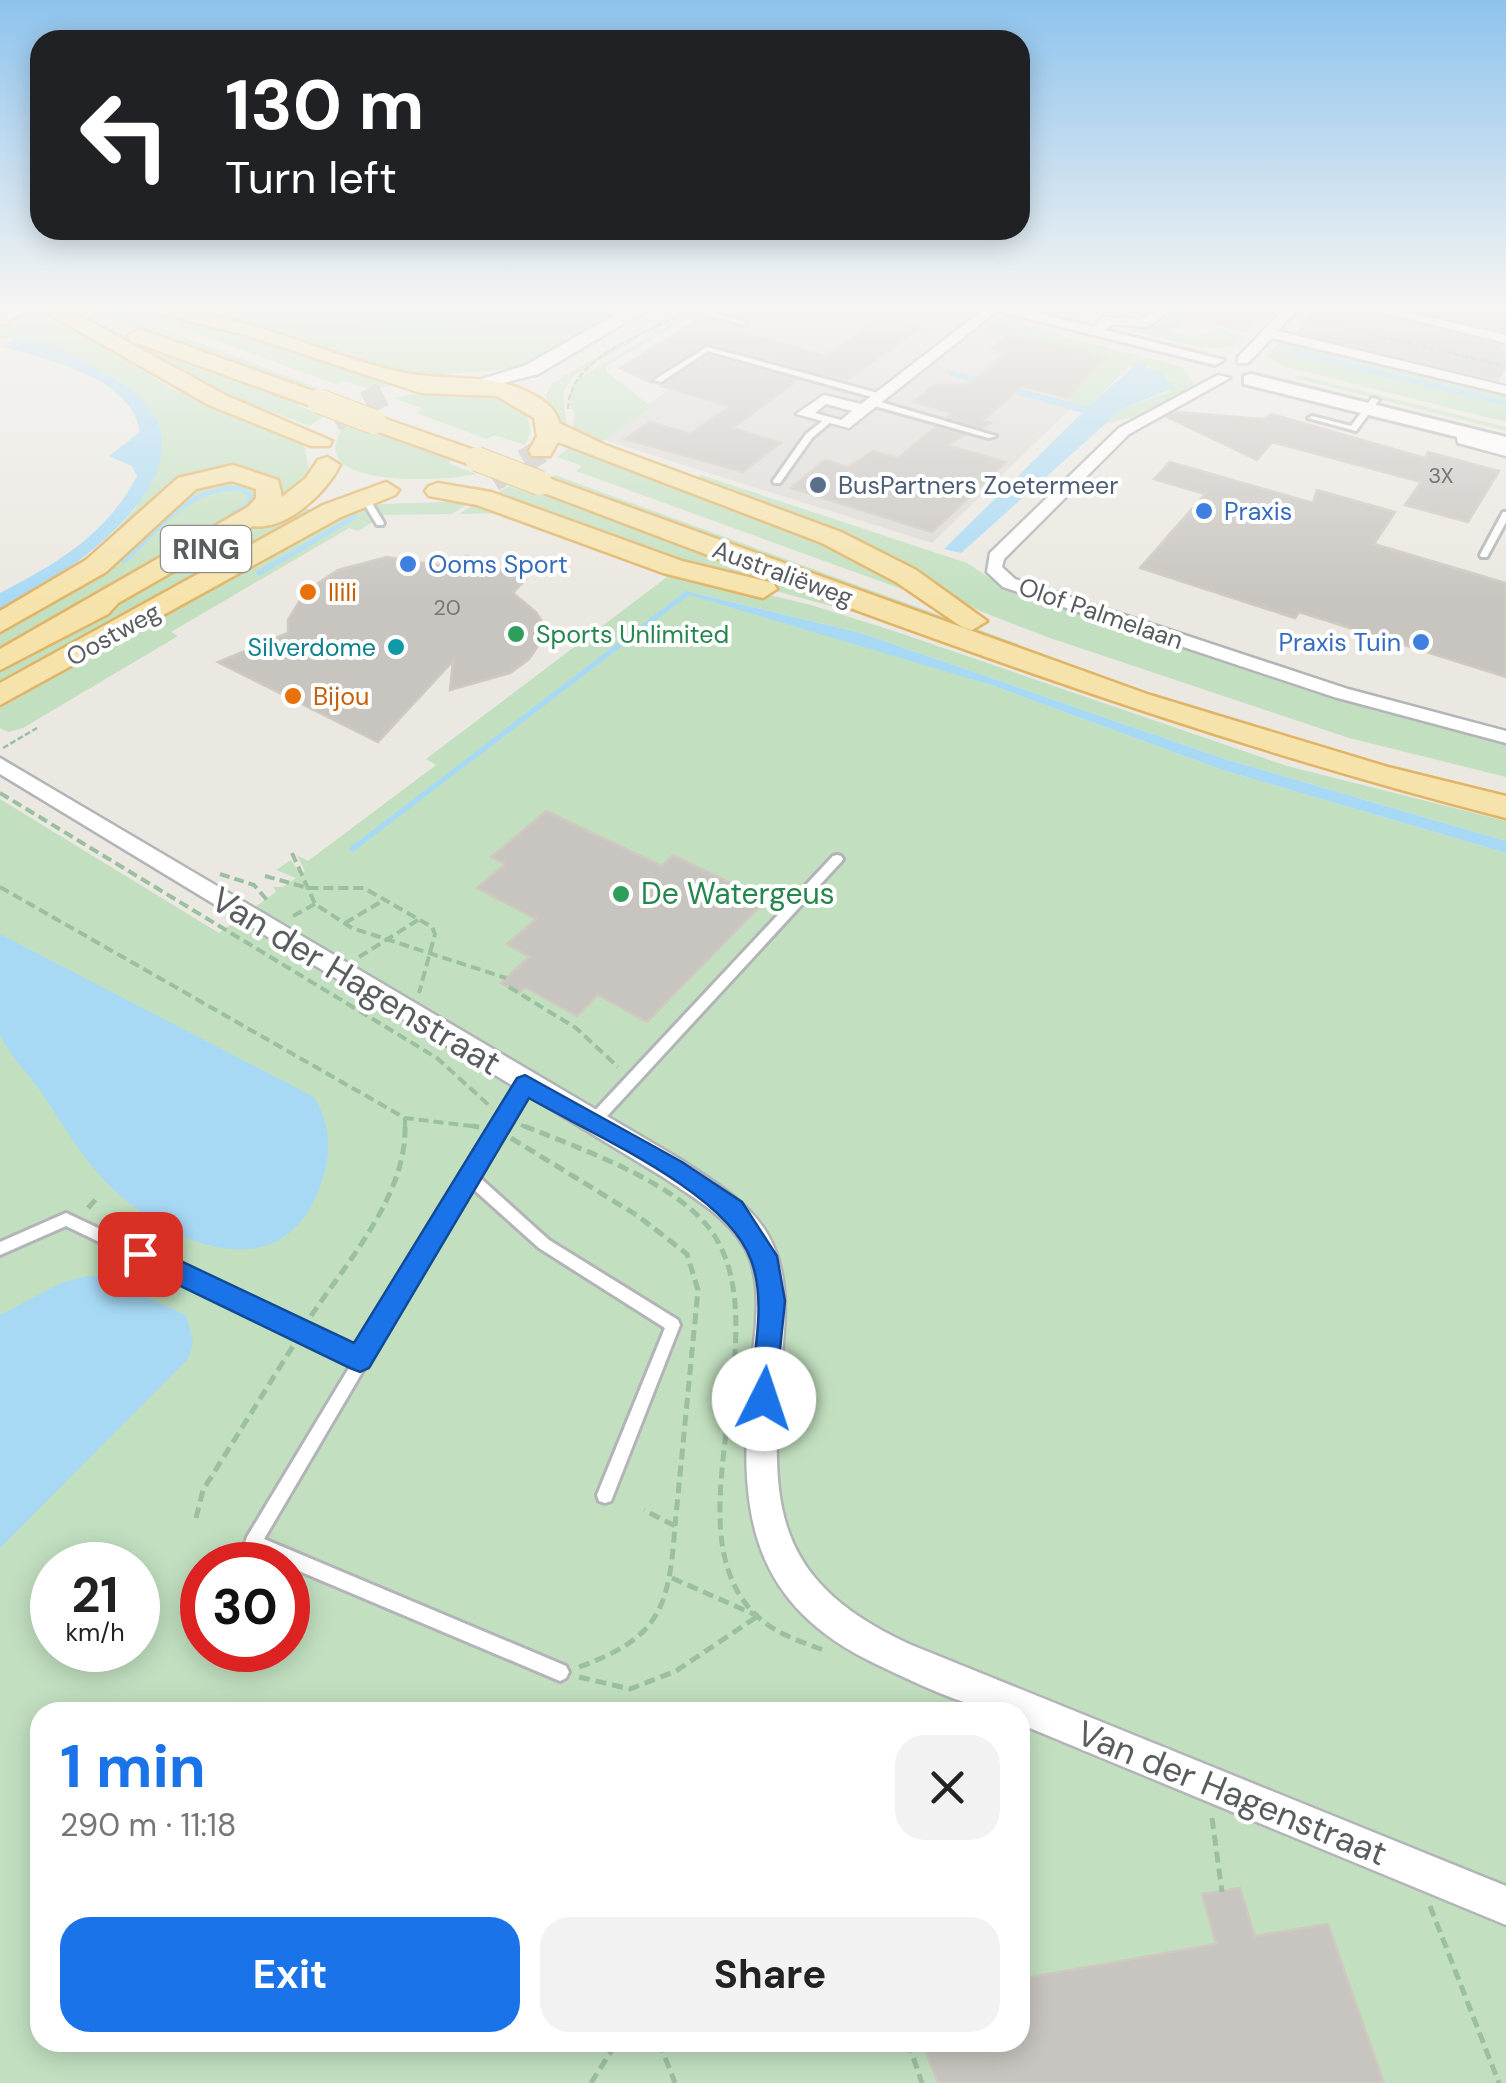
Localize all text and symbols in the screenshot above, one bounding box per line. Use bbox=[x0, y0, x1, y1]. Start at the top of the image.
text: 130 m bbox=[225, 60, 424, 151]
icon: left bbox=[60, 70, 190, 200]
text: Turn left bbox=[225, 148, 397, 207]
house number: 3X bbox=[1428, 461, 1454, 490]
place label: BusPartners Zoetermeer bbox=[838, 469, 1118, 502]
marker: BusPartners Zoetermeer bbox=[807, 474, 829, 496]
place label: Praxis bbox=[1224, 495, 1292, 528]
marker: Praxis bbox=[1193, 500, 1215, 522]
road number: RING bbox=[161, 526, 251, 572]
street label: Australiëweg bbox=[708, 533, 858, 614]
place label: Ooms Sport bbox=[428, 548, 568, 581]
marker: Ooms Sport bbox=[397, 553, 419, 575]
street label: Olof Palmelaan bbox=[1014, 570, 1187, 657]
place label: Ilili bbox=[328, 576, 357, 609]
marker: Ilili bbox=[297, 581, 319, 603]
house number: 20 bbox=[433, 593, 461, 622]
street label: Oostweg bbox=[60, 595, 166, 674]
place label: Sports Unlimited bbox=[536, 618, 729, 651]
marker: Sports Unlimited bbox=[505, 623, 527, 645]
place label: Praxis Tuin bbox=[1279, 626, 1401, 659]
place label: Silverdome bbox=[247, 631, 376, 664]
marker: Praxis Tuin bbox=[1410, 631, 1432, 653]
marker: Silverdome bbox=[385, 636, 407, 658]
place label: Bijou bbox=[313, 680, 369, 713]
marker: Bijou bbox=[282, 685, 304, 707]
place label: De Watergeus bbox=[641, 874, 835, 913]
street label: Van der Hagenstraat bbox=[203, 876, 509, 1086]
marker: De Watergeus bbox=[610, 883, 632, 905]
pin bbox=[98, 1212, 183, 1297]
icon: arrive bbox=[113, 1227, 168, 1282]
position arrow bbox=[712, 1347, 816, 1451]
speed limit sign: 30 bbox=[180, 1542, 310, 1672]
text: 21 bbox=[71, 1562, 119, 1628]
text: km/h bbox=[65, 1616, 125, 1649]
street label: Van der Hagenstraat bbox=[1070, 1710, 1394, 1876]
text: 1 min bbox=[60, 1727, 206, 1806]
button: close bbox=[895, 1735, 1000, 1840]
text: 290 m · 11:18 bbox=[60, 1804, 236, 1846]
button: Exit bbox=[60, 1917, 520, 2032]
button: Share bbox=[540, 1917, 1000, 2032]

